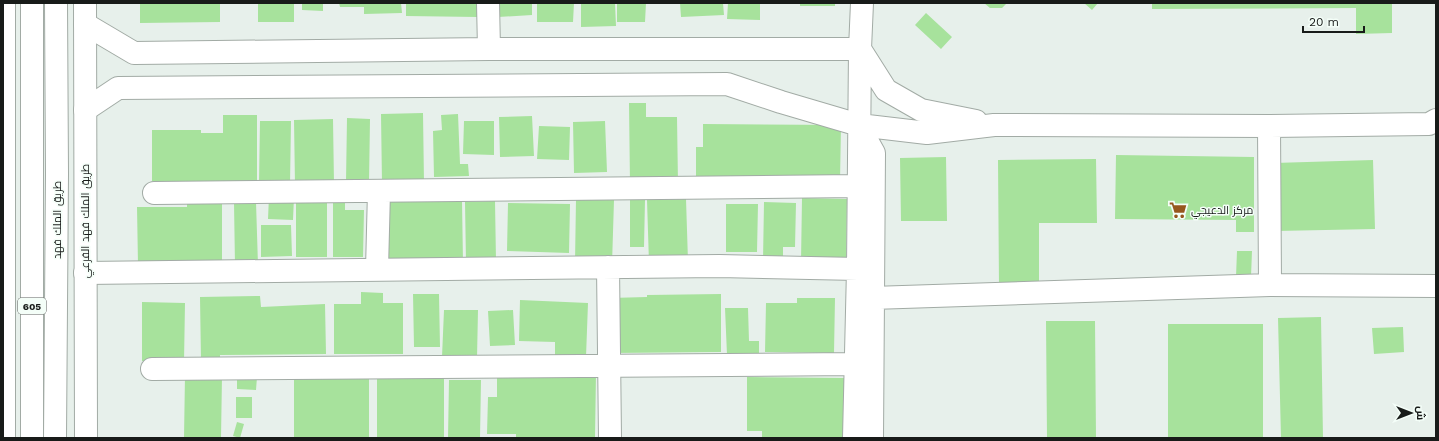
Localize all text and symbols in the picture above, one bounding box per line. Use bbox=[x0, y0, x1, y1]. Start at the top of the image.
scale bar bbox=[1303, 8, 1364, 34]
text: 20 m bbox=[1309, 15, 1339, 29]
street label: طريق الملك فهد الفرعي bbox=[79, 164, 94, 278]
street label: طريق الملك فهد bbox=[51, 181, 64, 259]
supermarket icon: مركز الدعيجي bbox=[1168, 200, 1188, 220]
place label: مركز الدعيجي bbox=[1191, 204, 1253, 219]
road number: 605 bbox=[18, 298, 46, 314]
north arrow bbox=[1391, 393, 1431, 433]
text: ش bbox=[1414, 406, 1427, 420]

